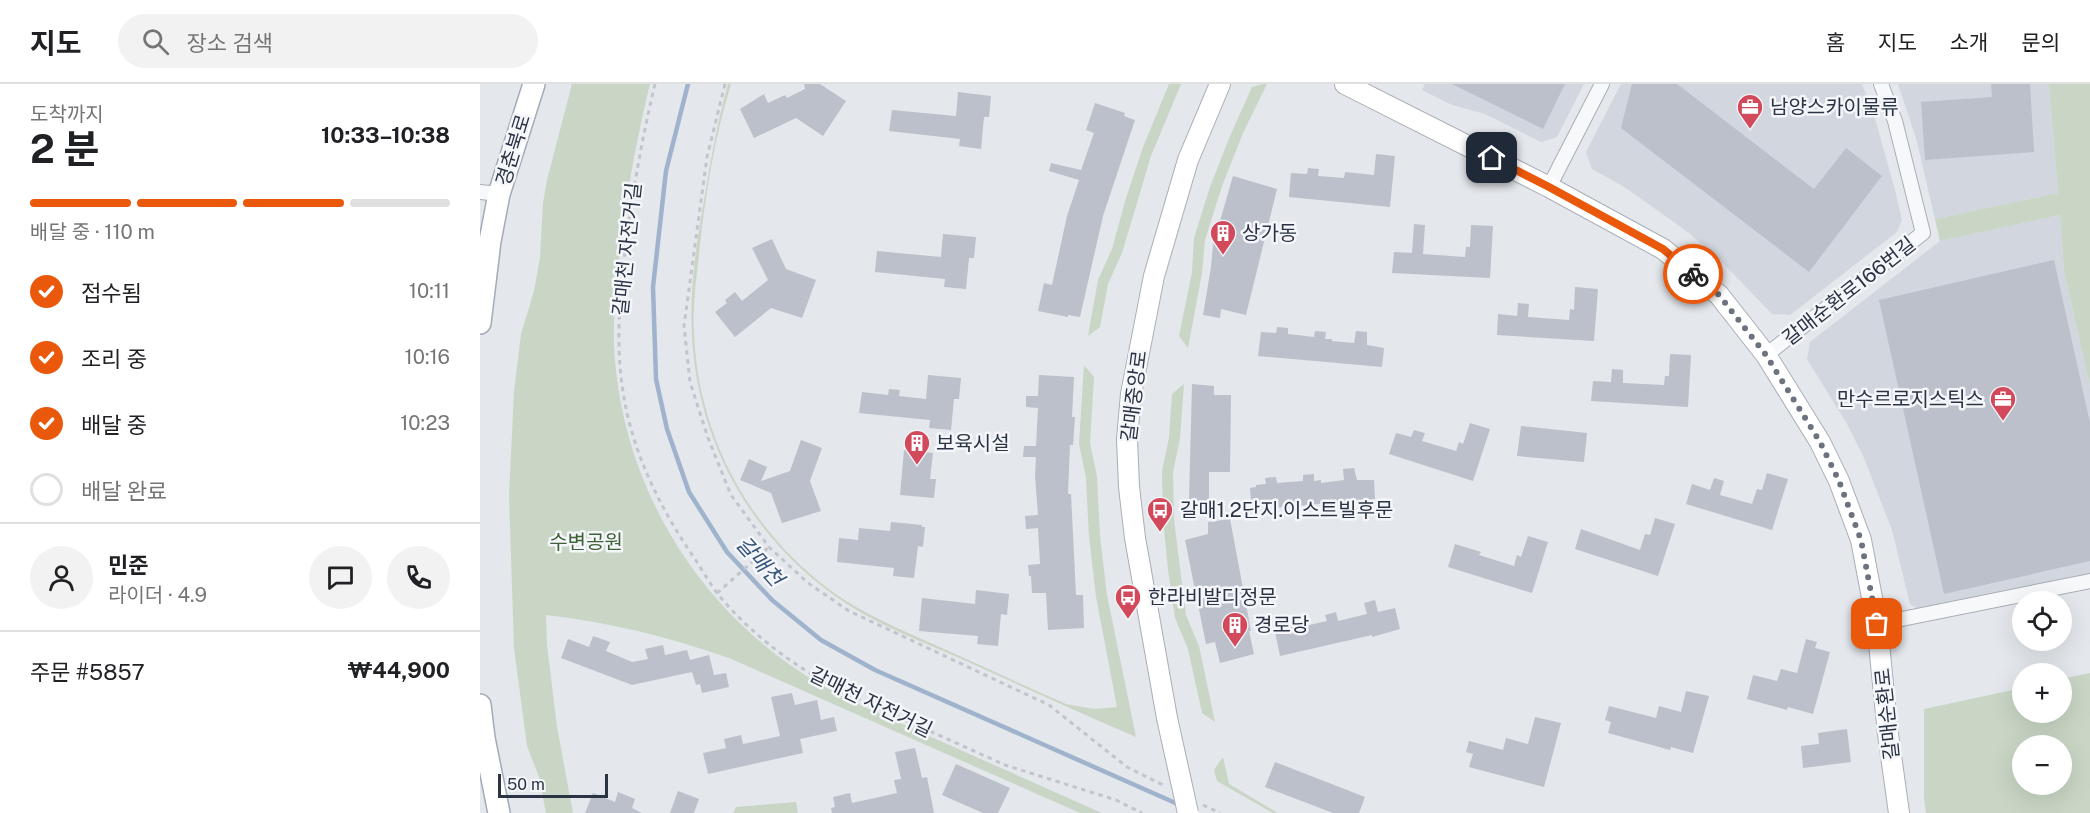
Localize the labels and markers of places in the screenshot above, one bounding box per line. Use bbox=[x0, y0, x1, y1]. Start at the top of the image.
office icon: 남양스카이물류 bbox=[1735, 92, 1765, 130]
place label: 남양스카이물류 bbox=[1770, 95, 1899, 119]
pin bbox=[1466, 132, 1517, 183]
building icon: 상가동 bbox=[1208, 218, 1238, 256]
place label: 상가동 bbox=[1242, 221, 1297, 245]
office icon: 만수르로지스틱스 bbox=[1988, 384, 2018, 422]
place label: 만수르로지스틱스 bbox=[1837, 387, 1984, 411]
building icon: 보육시설 bbox=[902, 428, 932, 466]
place label: 보육시설 bbox=[936, 431, 1010, 455]
bus stop icon: 갈매1.2단지.이스트빌후문 bbox=[1145, 495, 1175, 533]
place label: 갈매1.2단지.이스트빌후문 bbox=[1180, 498, 1393, 522]
bus stop icon: 한라비발디정문 bbox=[1113, 582, 1143, 620]
place label: 한라비발디정문 bbox=[1148, 585, 1277, 609]
pin bbox=[1851, 598, 1902, 649]
building icon: 경로당 bbox=[1220, 610, 1250, 648]
place label: 경로당 bbox=[1254, 613, 1309, 637]

